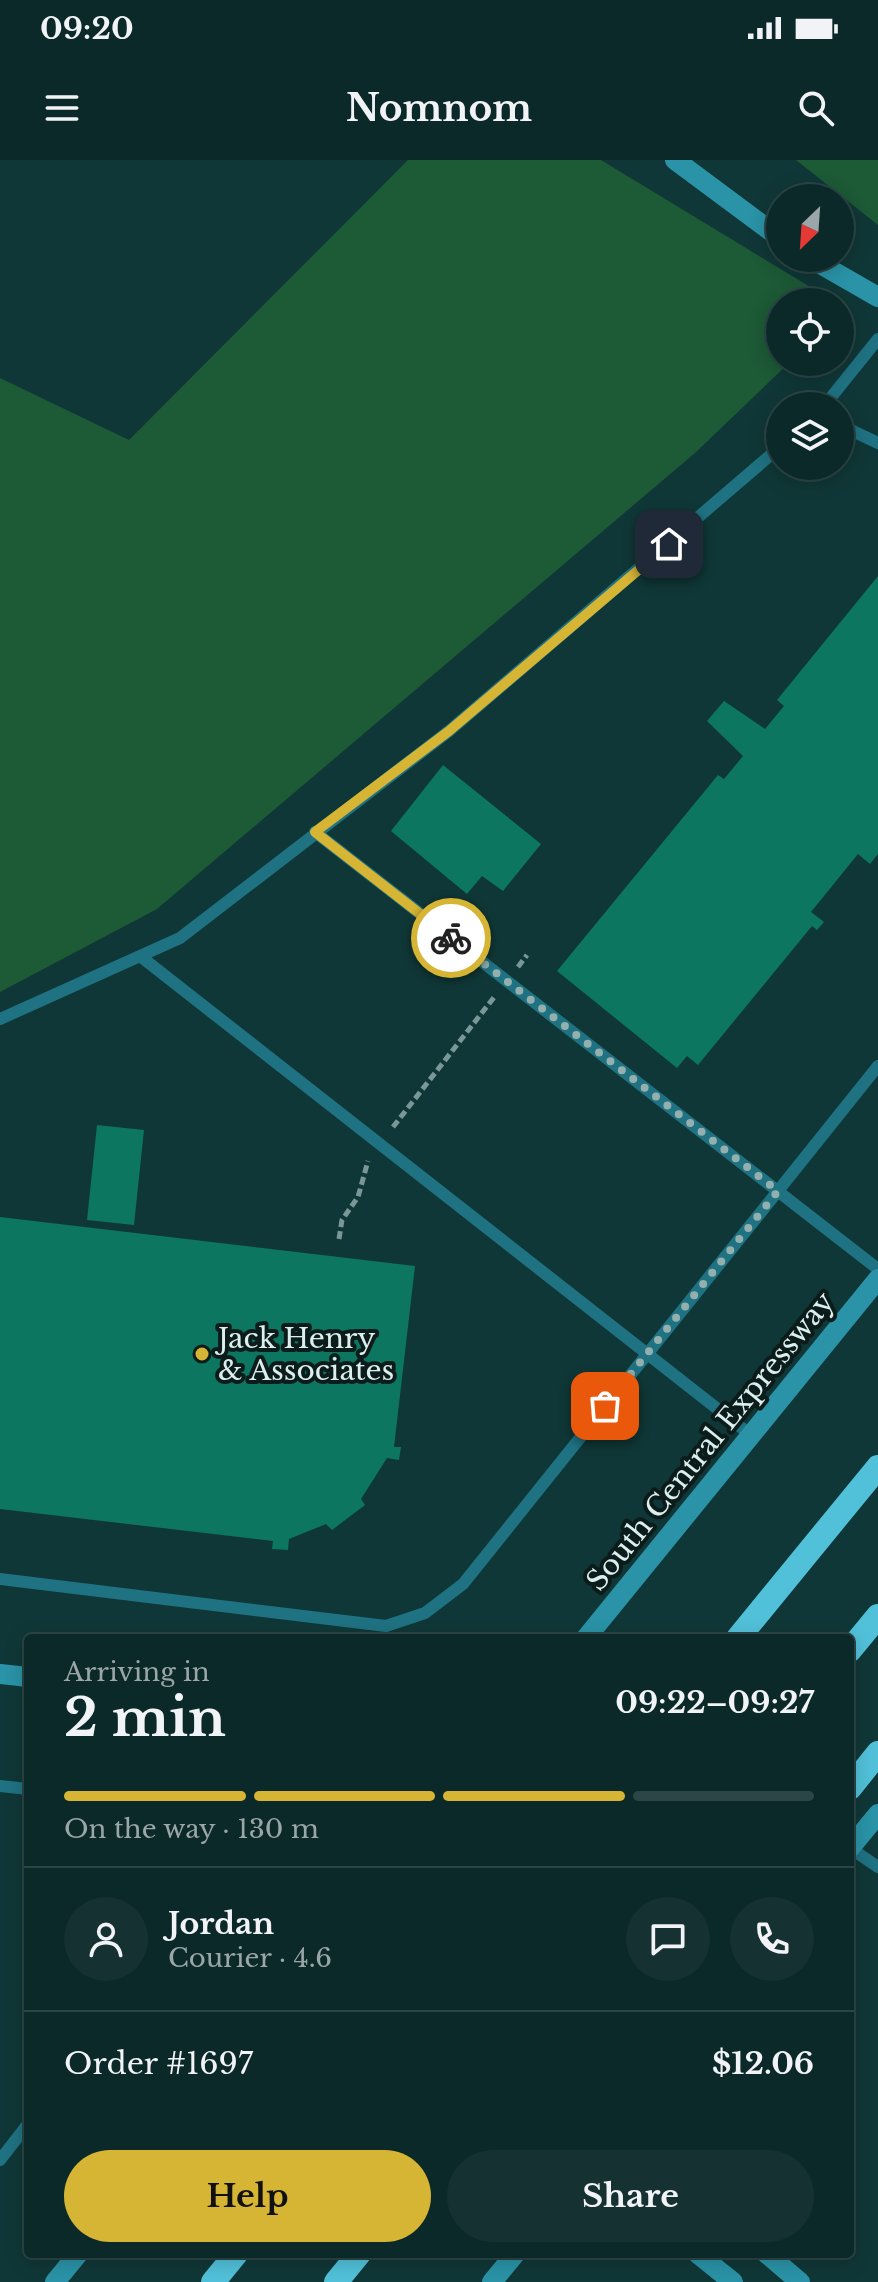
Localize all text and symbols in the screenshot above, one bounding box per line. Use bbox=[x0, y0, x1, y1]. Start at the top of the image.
text: 09:20 bbox=[40, 10, 134, 47]
icon: menu bbox=[40, 86, 84, 130]
text: Nomnom bbox=[346, 86, 532, 131]
icon: search bbox=[794, 86, 838, 130]
north arrow bbox=[766, 184, 854, 272]
map controls bbox=[766, 184, 854, 480]
button: locate bbox=[766, 288, 854, 376]
button: layers bbox=[766, 392, 854, 480]
pin bbox=[635, 510, 703, 578]
icon: home bbox=[647, 522, 691, 566]
courier bbox=[411, 898, 491, 978]
icon: bike bbox=[429, 916, 473, 960]
street label: South Central Expressway bbox=[579, 1285, 842, 1598]
place label: Jack Henry & Associates bbox=[214, 1321, 394, 1388]
marker: Jack Henry & Associates bbox=[193, 1345, 211, 1363]
pin bbox=[571, 1372, 639, 1440]
icon: bag bbox=[583, 1384, 627, 1428]
text: Arriving in bbox=[64, 1656, 210, 1688]
text: 09:22–09:27 bbox=[615, 1684, 814, 1721]
text: 2 min bbox=[64, 1686, 226, 1750]
text: On the way · 130 m bbox=[64, 1813, 319, 1845]
button: person bbox=[64, 1897, 148, 1981]
button: chat bbox=[626, 1897, 710, 1981]
button: phone bbox=[730, 1897, 814, 1981]
text: Jordan bbox=[168, 1905, 274, 1942]
text: Courier · 4.6 bbox=[168, 1942, 332, 1974]
text: Order #1697 bbox=[64, 2045, 253, 2082]
text: $12.06 bbox=[712, 2045, 814, 2082]
button: Help bbox=[64, 2150, 431, 2242]
button: Share bbox=[447, 2150, 814, 2242]

